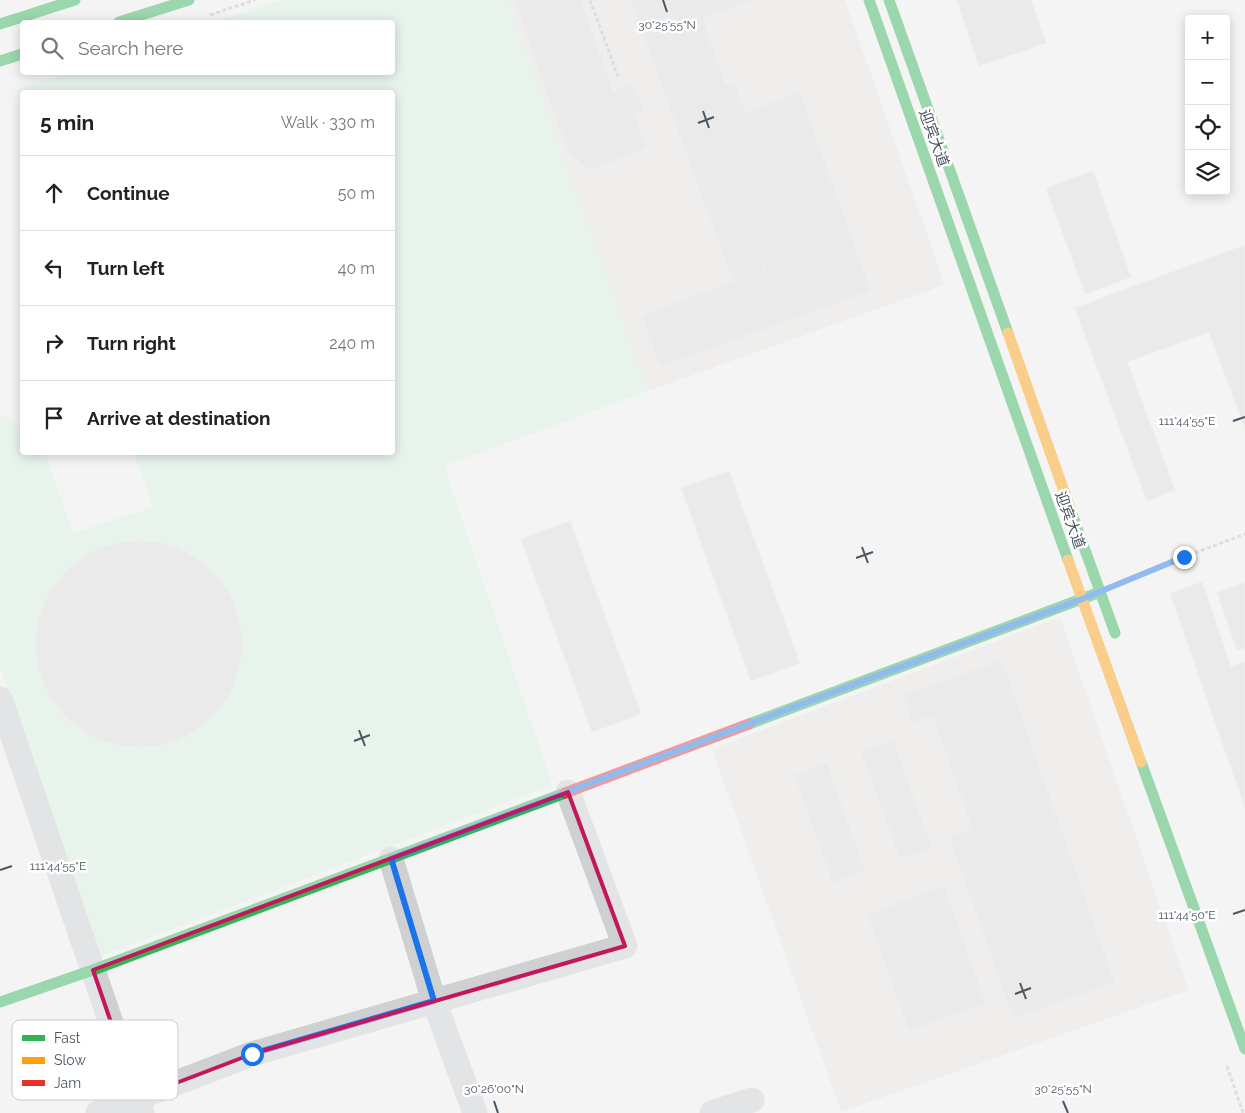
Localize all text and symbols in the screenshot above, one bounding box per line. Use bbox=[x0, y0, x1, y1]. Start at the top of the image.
map controls bbox=[1185, 15, 1230, 195]
button: + bbox=[1185, 15, 1230, 60]
text: 30°25'55"N bbox=[638, 18, 696, 32]
search box bbox=[20, 20, 395, 75]
icon: search bbox=[38, 34, 66, 62]
text: Search here bbox=[78, 37, 184, 59]
button: − bbox=[1185, 60, 1230, 105]
button: locate bbox=[1185, 105, 1230, 150]
street label: 迎宾大道 bbox=[915, 107, 953, 169]
text: 5 min bbox=[40, 110, 94, 135]
text: Walk · 330 m bbox=[281, 113, 375, 132]
button: layers bbox=[1185, 150, 1230, 195]
icon: ahead bbox=[40, 179, 68, 207]
text: Continue bbox=[87, 182, 170, 204]
text: 50 m bbox=[338, 184, 375, 203]
icon: left bbox=[40, 254, 68, 282]
text: Turn left bbox=[87, 257, 164, 279]
text: 40 m bbox=[338, 259, 375, 278]
icon: right bbox=[40, 329, 68, 357]
text: Turn right bbox=[87, 332, 176, 354]
text: 240 m bbox=[329, 334, 375, 353]
icon: arrive bbox=[40, 404, 68, 432]
text: Arrive at destination bbox=[87, 407, 271, 429]
text: 111°44'55"E bbox=[1159, 414, 1215, 428]
street label: 迎宾大道 bbox=[1051, 489, 1089, 551]
route end bbox=[1173, 546, 1196, 569]
text: 111°44'55"E bbox=[30, 859, 86, 873]
text: 111°44'50"E bbox=[1158, 908, 1216, 922]
legend bbox=[12, 1020, 178, 1100]
text: Fast bbox=[54, 1030, 81, 1046]
route start bbox=[241, 1043, 264, 1066]
text: Slow bbox=[54, 1052, 86, 1068]
text: Jam bbox=[54, 1075, 81, 1091]
text: 30°26'00"N bbox=[464, 1082, 524, 1096]
text: 30°25'55"N bbox=[1034, 1082, 1092, 1096]

